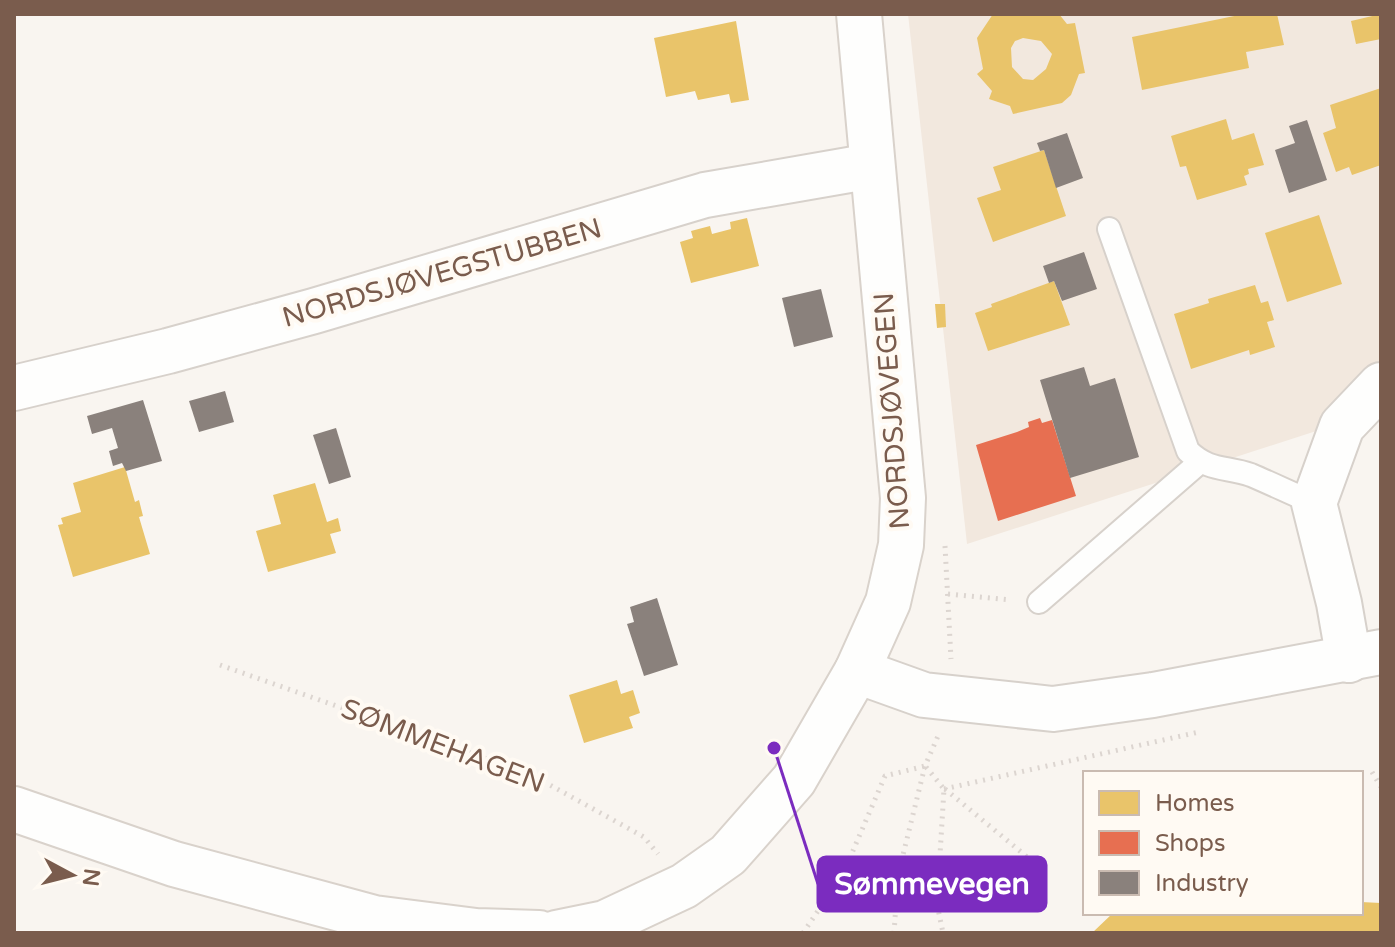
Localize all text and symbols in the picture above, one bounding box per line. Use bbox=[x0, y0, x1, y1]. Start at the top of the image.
street label: NORDSJØVEGSTUBBEN bbox=[278, 211, 606, 335]
street label: NORDSJØVEGEN bbox=[867, 291, 917, 531]
street label: SØMMEHAGEN bbox=[336, 692, 550, 800]
legend bbox=[1083, 771, 1363, 915]
text: Homes bbox=[1155, 789, 1235, 818]
text: Shops bbox=[1155, 829, 1225, 858]
north arrow bbox=[32, 835, 112, 915]
callout: Sømmevegen bbox=[818, 857, 1046, 911]
text: Sømmevegen bbox=[834, 866, 1030, 903]
text: N bbox=[77, 867, 105, 888]
text: Industry bbox=[1155, 869, 1249, 898]

